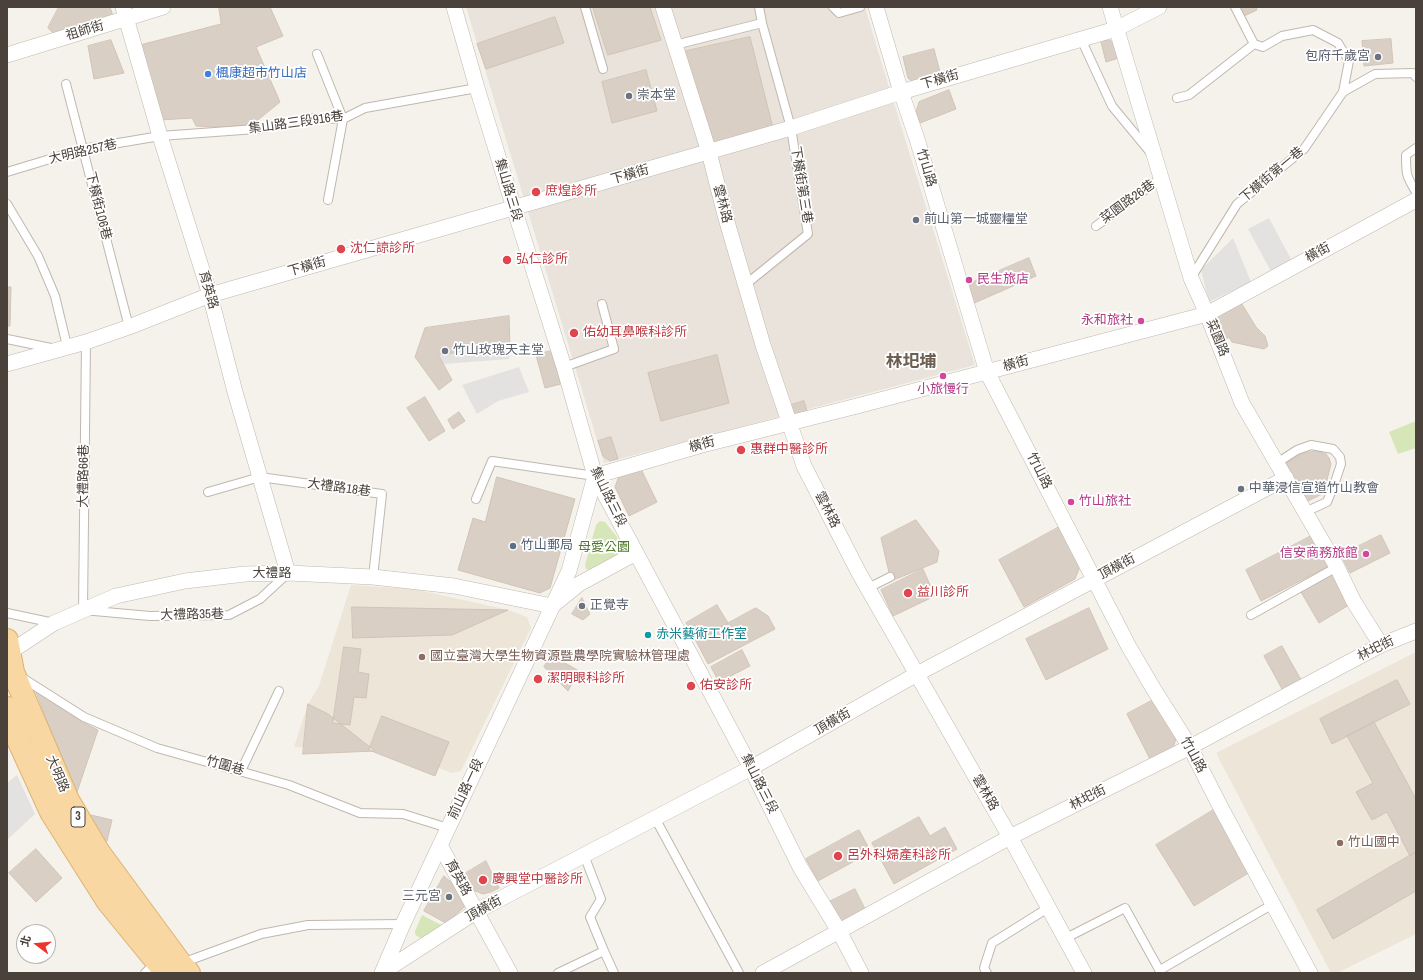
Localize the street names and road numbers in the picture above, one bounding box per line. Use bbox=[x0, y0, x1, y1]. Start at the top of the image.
street label: 祖師街 bbox=[64, 18, 106, 44]
street label: 下橫街 bbox=[919, 67, 961, 93]
street label: 集山路三段916巷 bbox=[247, 109, 345, 137]
street label: 大明路257巷 bbox=[47, 137, 119, 167]
street label: 下橫街第一巷 bbox=[1237, 144, 1307, 206]
street label: 下橫街第三巷 bbox=[787, 145, 815, 225]
street label: 竹山路 bbox=[913, 147, 939, 189]
street label: 集山路三段 bbox=[491, 157, 525, 223]
street label: 下橫街 bbox=[609, 162, 651, 188]
street label: 下橫街106巷 bbox=[82, 170, 114, 242]
street label: 菜園路26巷 bbox=[1098, 177, 1158, 227]
street label: 雲林路 bbox=[709, 183, 735, 225]
street label: 橫街 bbox=[1303, 240, 1333, 266]
street label: 下橫街 bbox=[286, 254, 328, 280]
street label: 育英路 bbox=[195, 269, 221, 311]
street label: 菜園路 bbox=[1202, 317, 1232, 359]
street label: 橫街 bbox=[1001, 353, 1031, 375]
street label: 橫街 bbox=[687, 434, 717, 456]
street label: 大禮路66巷 bbox=[76, 444, 92, 508]
street label: 竹山路 bbox=[1023, 450, 1055, 492]
street label: 集山路三段 bbox=[587, 464, 629, 530]
street label: 大禮路18巷 bbox=[306, 476, 372, 500]
street label: 雲林路 bbox=[811, 489, 843, 531]
street label: 頂橫街 bbox=[1096, 551, 1138, 583]
street label: 大禮路 bbox=[253, 566, 291, 582]
street label: 大禮路35巷 bbox=[160, 607, 224, 623]
street label: 林圯街 bbox=[1355, 633, 1397, 665]
street label: 頂橫街 bbox=[812, 705, 854, 739]
street label: 竹山路 bbox=[1177, 734, 1209, 776]
street label: 集山路三段 bbox=[737, 752, 781, 816]
street label: 大明路 bbox=[42, 753, 72, 795]
street label: 竹圍巷 bbox=[204, 753, 246, 779]
street label: 前山路一段 bbox=[445, 756, 487, 822]
street label: 雲林路 bbox=[968, 772, 1002, 814]
street label: 林圯街 bbox=[1067, 782, 1109, 814]
road number: 3 bbox=[71, 807, 85, 827]
street label: 育英路 bbox=[442, 857, 474, 899]
street label: 頂橫街 bbox=[463, 893, 505, 925]

